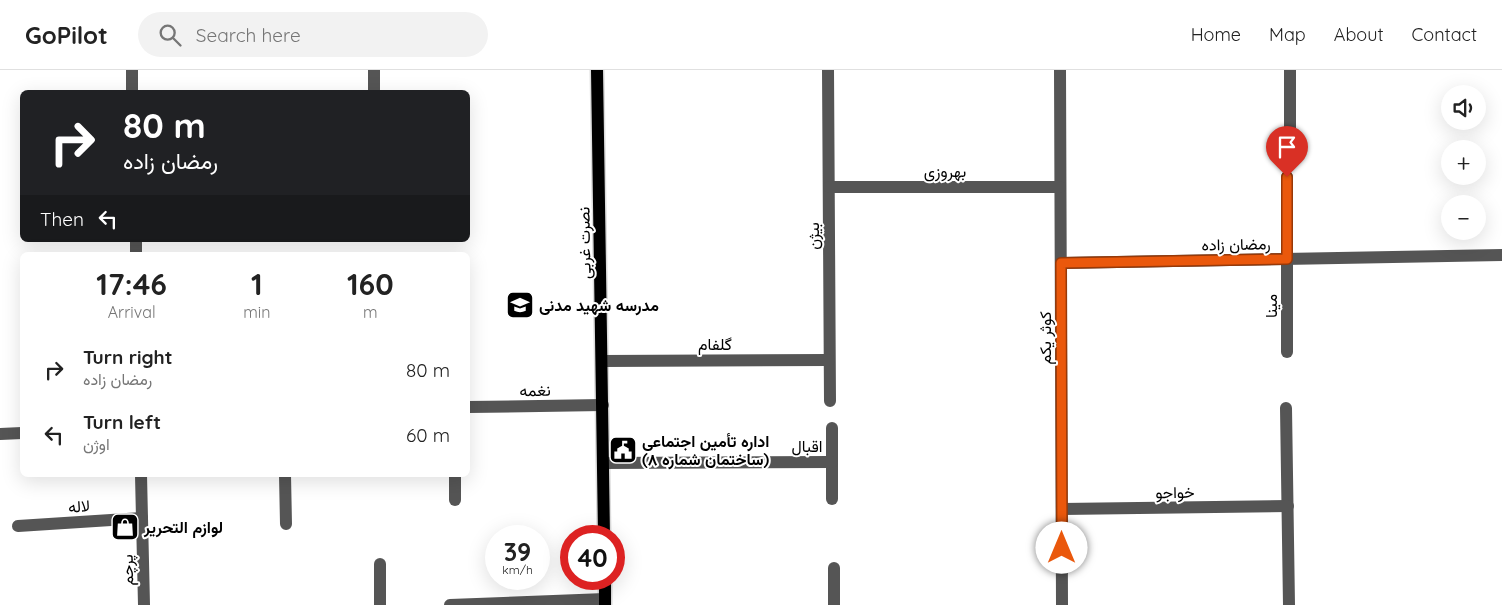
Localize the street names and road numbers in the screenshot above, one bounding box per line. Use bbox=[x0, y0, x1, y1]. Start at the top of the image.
street label: بهروزی bbox=[924, 161, 966, 182]
street label: نصرت غربی bbox=[573, 207, 596, 279]
street label: بیژن bbox=[803, 222, 824, 250]
street label: رمضان زاده bbox=[1201, 233, 1271, 256]
street label: مینا bbox=[1261, 294, 1281, 318]
street label: کوثر یکم bbox=[1035, 312, 1056, 364]
street label: گلفام bbox=[698, 334, 732, 355]
street label: نغمه bbox=[519, 380, 551, 400]
street label: اقبال bbox=[792, 436, 823, 456]
street label: خواجو bbox=[1155, 482, 1195, 503]
street label: لاله bbox=[67, 495, 91, 517]
street label: پرچم bbox=[117, 554, 139, 586]

